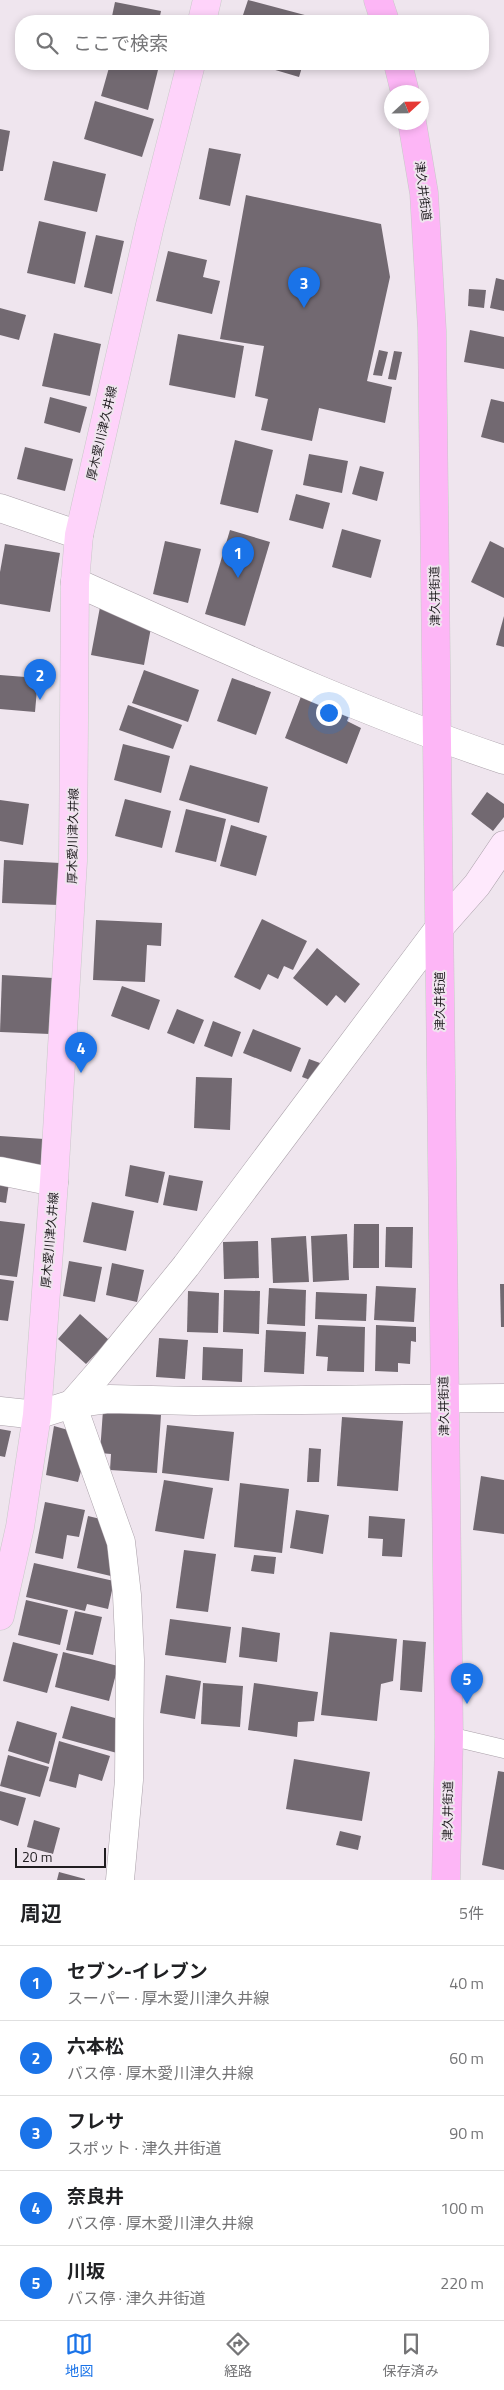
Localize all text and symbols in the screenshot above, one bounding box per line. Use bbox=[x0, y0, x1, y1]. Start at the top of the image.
search box bbox=[15, 15, 489, 70]
text: ここで検索 bbox=[73, 28, 168, 57]
icon: search bbox=[33, 29, 61, 57]
north arrow bbox=[384, 85, 429, 130]
street label: 津久井街道 bbox=[410, 160, 437, 222]
pin: 3 bbox=[288, 267, 320, 308]
street label: 厚木愛川津久井線 bbox=[81, 384, 122, 482]
pin: 1 bbox=[222, 537, 254, 578]
street label: 津久井街道 bbox=[424, 566, 445, 626]
pin: 2 bbox=[24, 659, 56, 700]
your location bbox=[316, 700, 342, 726]
street label: 厚木愛川津久井線 bbox=[62, 788, 83, 884]
street label: 津久井街道 bbox=[430, 971, 449, 1031]
pin: 4 bbox=[65, 1032, 97, 1073]
street label: 厚木愛川津久井線 bbox=[36, 1191, 63, 1289]
street label: 津久井街道 bbox=[433, 1376, 454, 1436]
pin: 5 bbox=[451, 1663, 483, 1704]
street label: 津久井街道 bbox=[437, 1781, 458, 1841]
scale bar bbox=[15, 1845, 106, 1868]
text: 20 m bbox=[22, 1846, 52, 1867]
text: 周辺 bbox=[20, 1897, 62, 1929]
text: 5件 bbox=[459, 1901, 484, 1925]
text: セブン-イレブン bbox=[67, 1956, 208, 1985]
text: 1 bbox=[32, 1971, 40, 1995]
text: 40 m bbox=[449, 1971, 484, 1995]
text: スーパー · 厚木愛川津久井線 bbox=[67, 1986, 269, 2010]
text: 六本松 bbox=[67, 2031, 124, 2060]
text: 2 bbox=[32, 2046, 40, 2070]
text: 60 m bbox=[449, 2046, 484, 2070]
text: バス停 · 厚木愛川津久井線 bbox=[67, 2061, 254, 2085]
text: フレサ bbox=[67, 2106, 124, 2135]
text: 3 bbox=[32, 2121, 40, 2145]
text: 90 m bbox=[449, 2121, 484, 2145]
text: スポット · 津久井街道 bbox=[67, 2136, 222, 2160]
text: 奈良井 bbox=[67, 2181, 124, 2210]
text: 4 bbox=[32, 2196, 40, 2220]
text: 100 m bbox=[440, 2196, 484, 2220]
text: バス停 · 厚木愛川津久井線 bbox=[67, 2211, 254, 2235]
text: 川坂 bbox=[67, 2256, 105, 2285]
text: 5 bbox=[32, 2271, 40, 2295]
text: 220 m bbox=[440, 2271, 484, 2295]
text: バス停 · 津久井街道 bbox=[67, 2286, 206, 2310]
tab: 地図 bbox=[65, 2330, 93, 2381]
tab: 経路 bbox=[224, 2330, 252, 2381]
tab: 保存済み bbox=[383, 2330, 439, 2381]

